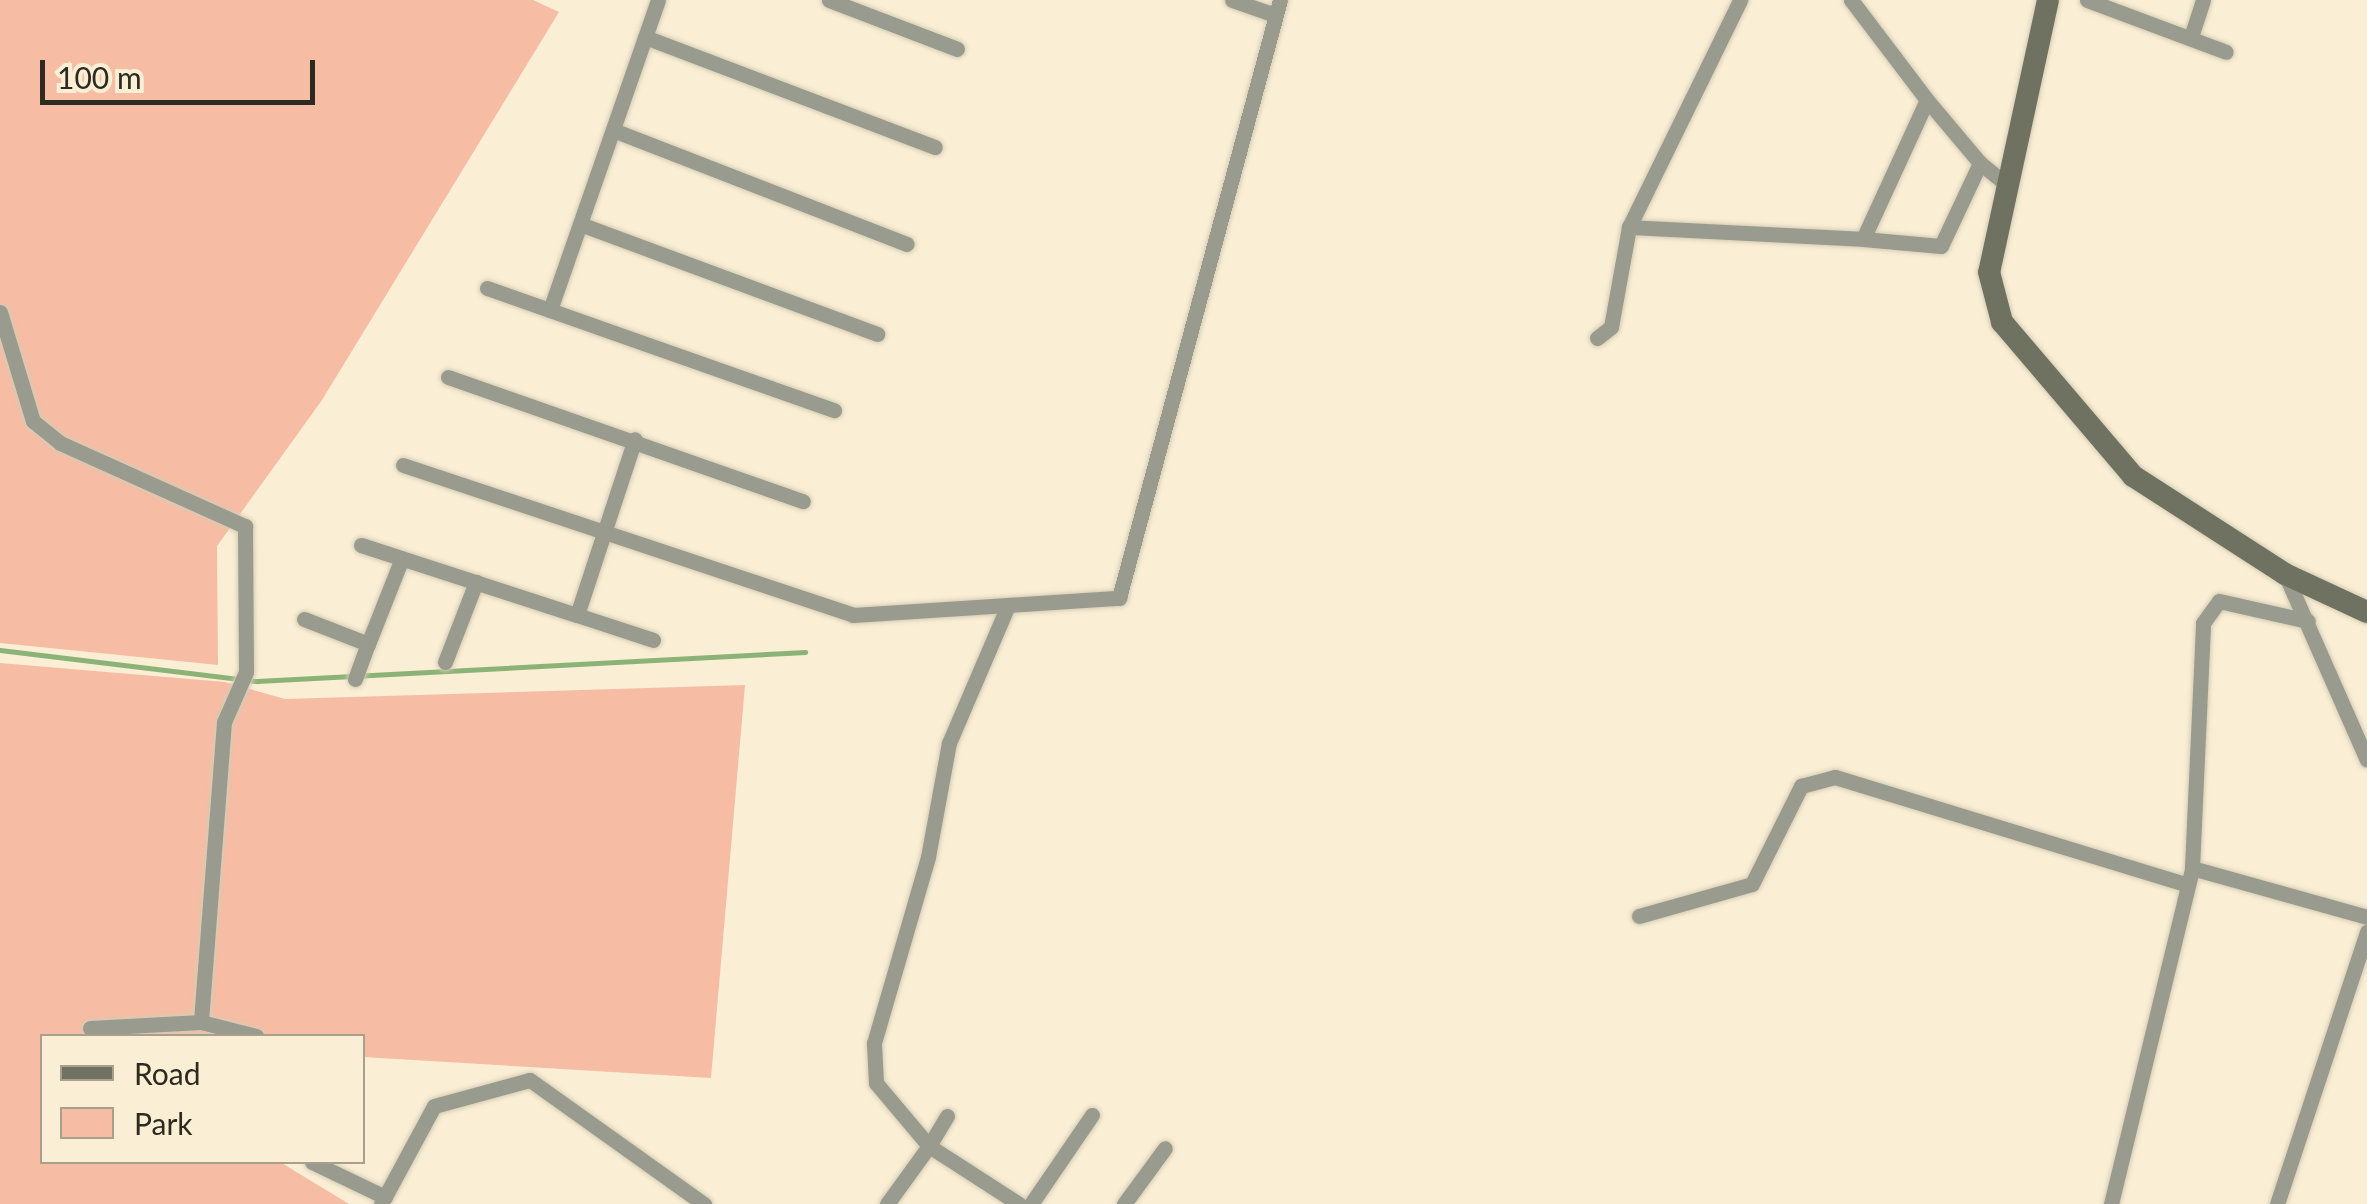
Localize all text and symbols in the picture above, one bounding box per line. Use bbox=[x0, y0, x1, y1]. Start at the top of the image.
scale bar bbox=[45, 40, 320, 102]
text: 100 m bbox=[57, 59, 142, 95]
legend bbox=[40, 1034, 365, 1164]
text: Road bbox=[134, 1055, 201, 1091]
text: Park bbox=[134, 1105, 193, 1141]

